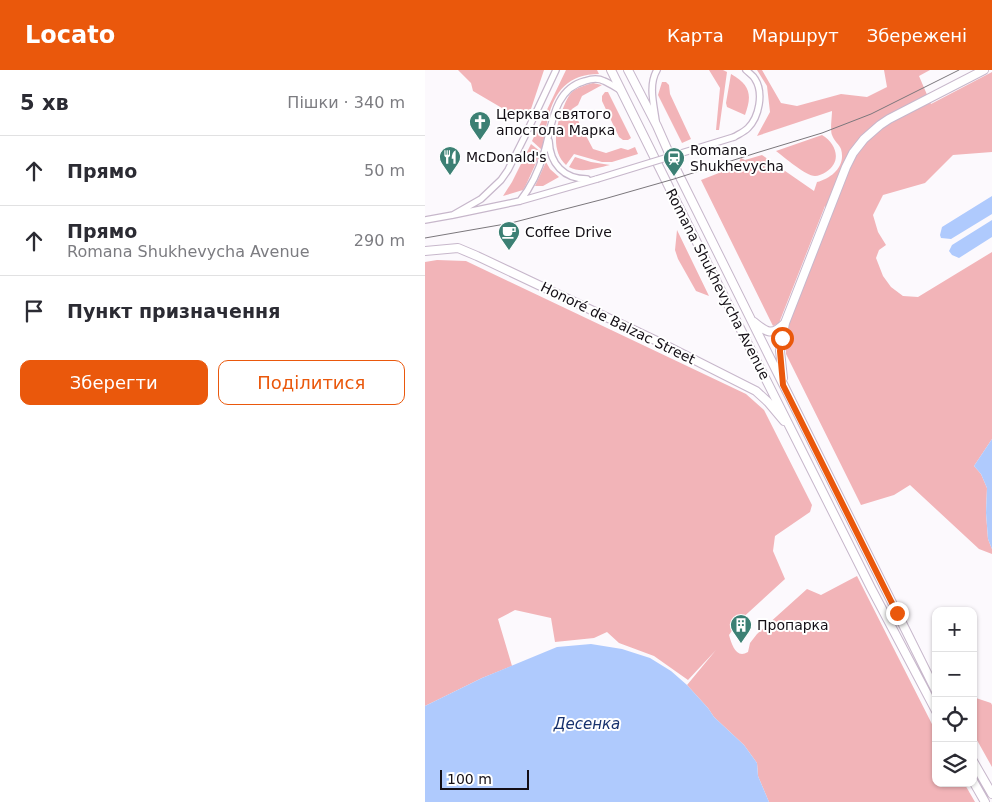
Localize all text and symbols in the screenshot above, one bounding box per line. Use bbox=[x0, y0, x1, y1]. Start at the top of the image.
text: Locato bbox=[25, 21, 115, 49]
text: Карта bbox=[667, 25, 724, 46]
text: Маршрут bbox=[752, 25, 839, 46]
text: Збережені bbox=[867, 25, 967, 46]
text: 5 хв bbox=[20, 91, 69, 115]
text: Пішки · 340 m bbox=[287, 93, 405, 112]
place label: Церква святого апостола Марка bbox=[496, 106, 615, 138]
church icon: Церква святого апостола Марка bbox=[468, 110, 492, 141]
place label: Romana Shukhevycha bbox=[690, 142, 784, 174]
restaurant icon: McDonald's bbox=[438, 145, 462, 176]
station icon: Romana Shukhevycha bbox=[662, 146, 686, 177]
place label: McDonald's bbox=[466, 149, 547, 165]
icon: ahead bbox=[20, 157, 48, 185]
text: Прямо bbox=[67, 160, 137, 182]
text: 50 m bbox=[364, 161, 405, 180]
street label: Romana Shukhevycha Avenue bbox=[663, 186, 773, 382]
text: Прямо bbox=[67, 220, 137, 242]
cafe icon: Coffee Drive bbox=[497, 220, 521, 251]
place label: Coffee Drive bbox=[525, 224, 612, 240]
icon: ahead bbox=[20, 227, 48, 255]
text: 290 m bbox=[354, 231, 405, 250]
text: Romana Shukhevycha Avenue bbox=[67, 242, 310, 261]
street label: Honoré de Balzac Street bbox=[538, 279, 698, 368]
icon: arrive bbox=[20, 297, 48, 325]
text: Пункт призначення bbox=[67, 300, 280, 322]
route start bbox=[771, 327, 794, 350]
button: Зберегти bbox=[20, 360, 208, 405]
button: Поділитися bbox=[218, 360, 405, 405]
route end bbox=[886, 602, 909, 625]
map controls bbox=[932, 607, 977, 787]
button: + bbox=[932, 607, 977, 652]
building icon: Пропарка bbox=[729, 613, 753, 644]
place label: Пропарка bbox=[757, 617, 829, 633]
button: − bbox=[932, 652, 977, 697]
button: locate bbox=[932, 697, 977, 742]
water label: Десенка bbox=[553, 715, 620, 733]
button: layers bbox=[932, 742, 977, 787]
scale bar bbox=[440, 767, 529, 790]
text: 100 m bbox=[447, 771, 492, 787]

